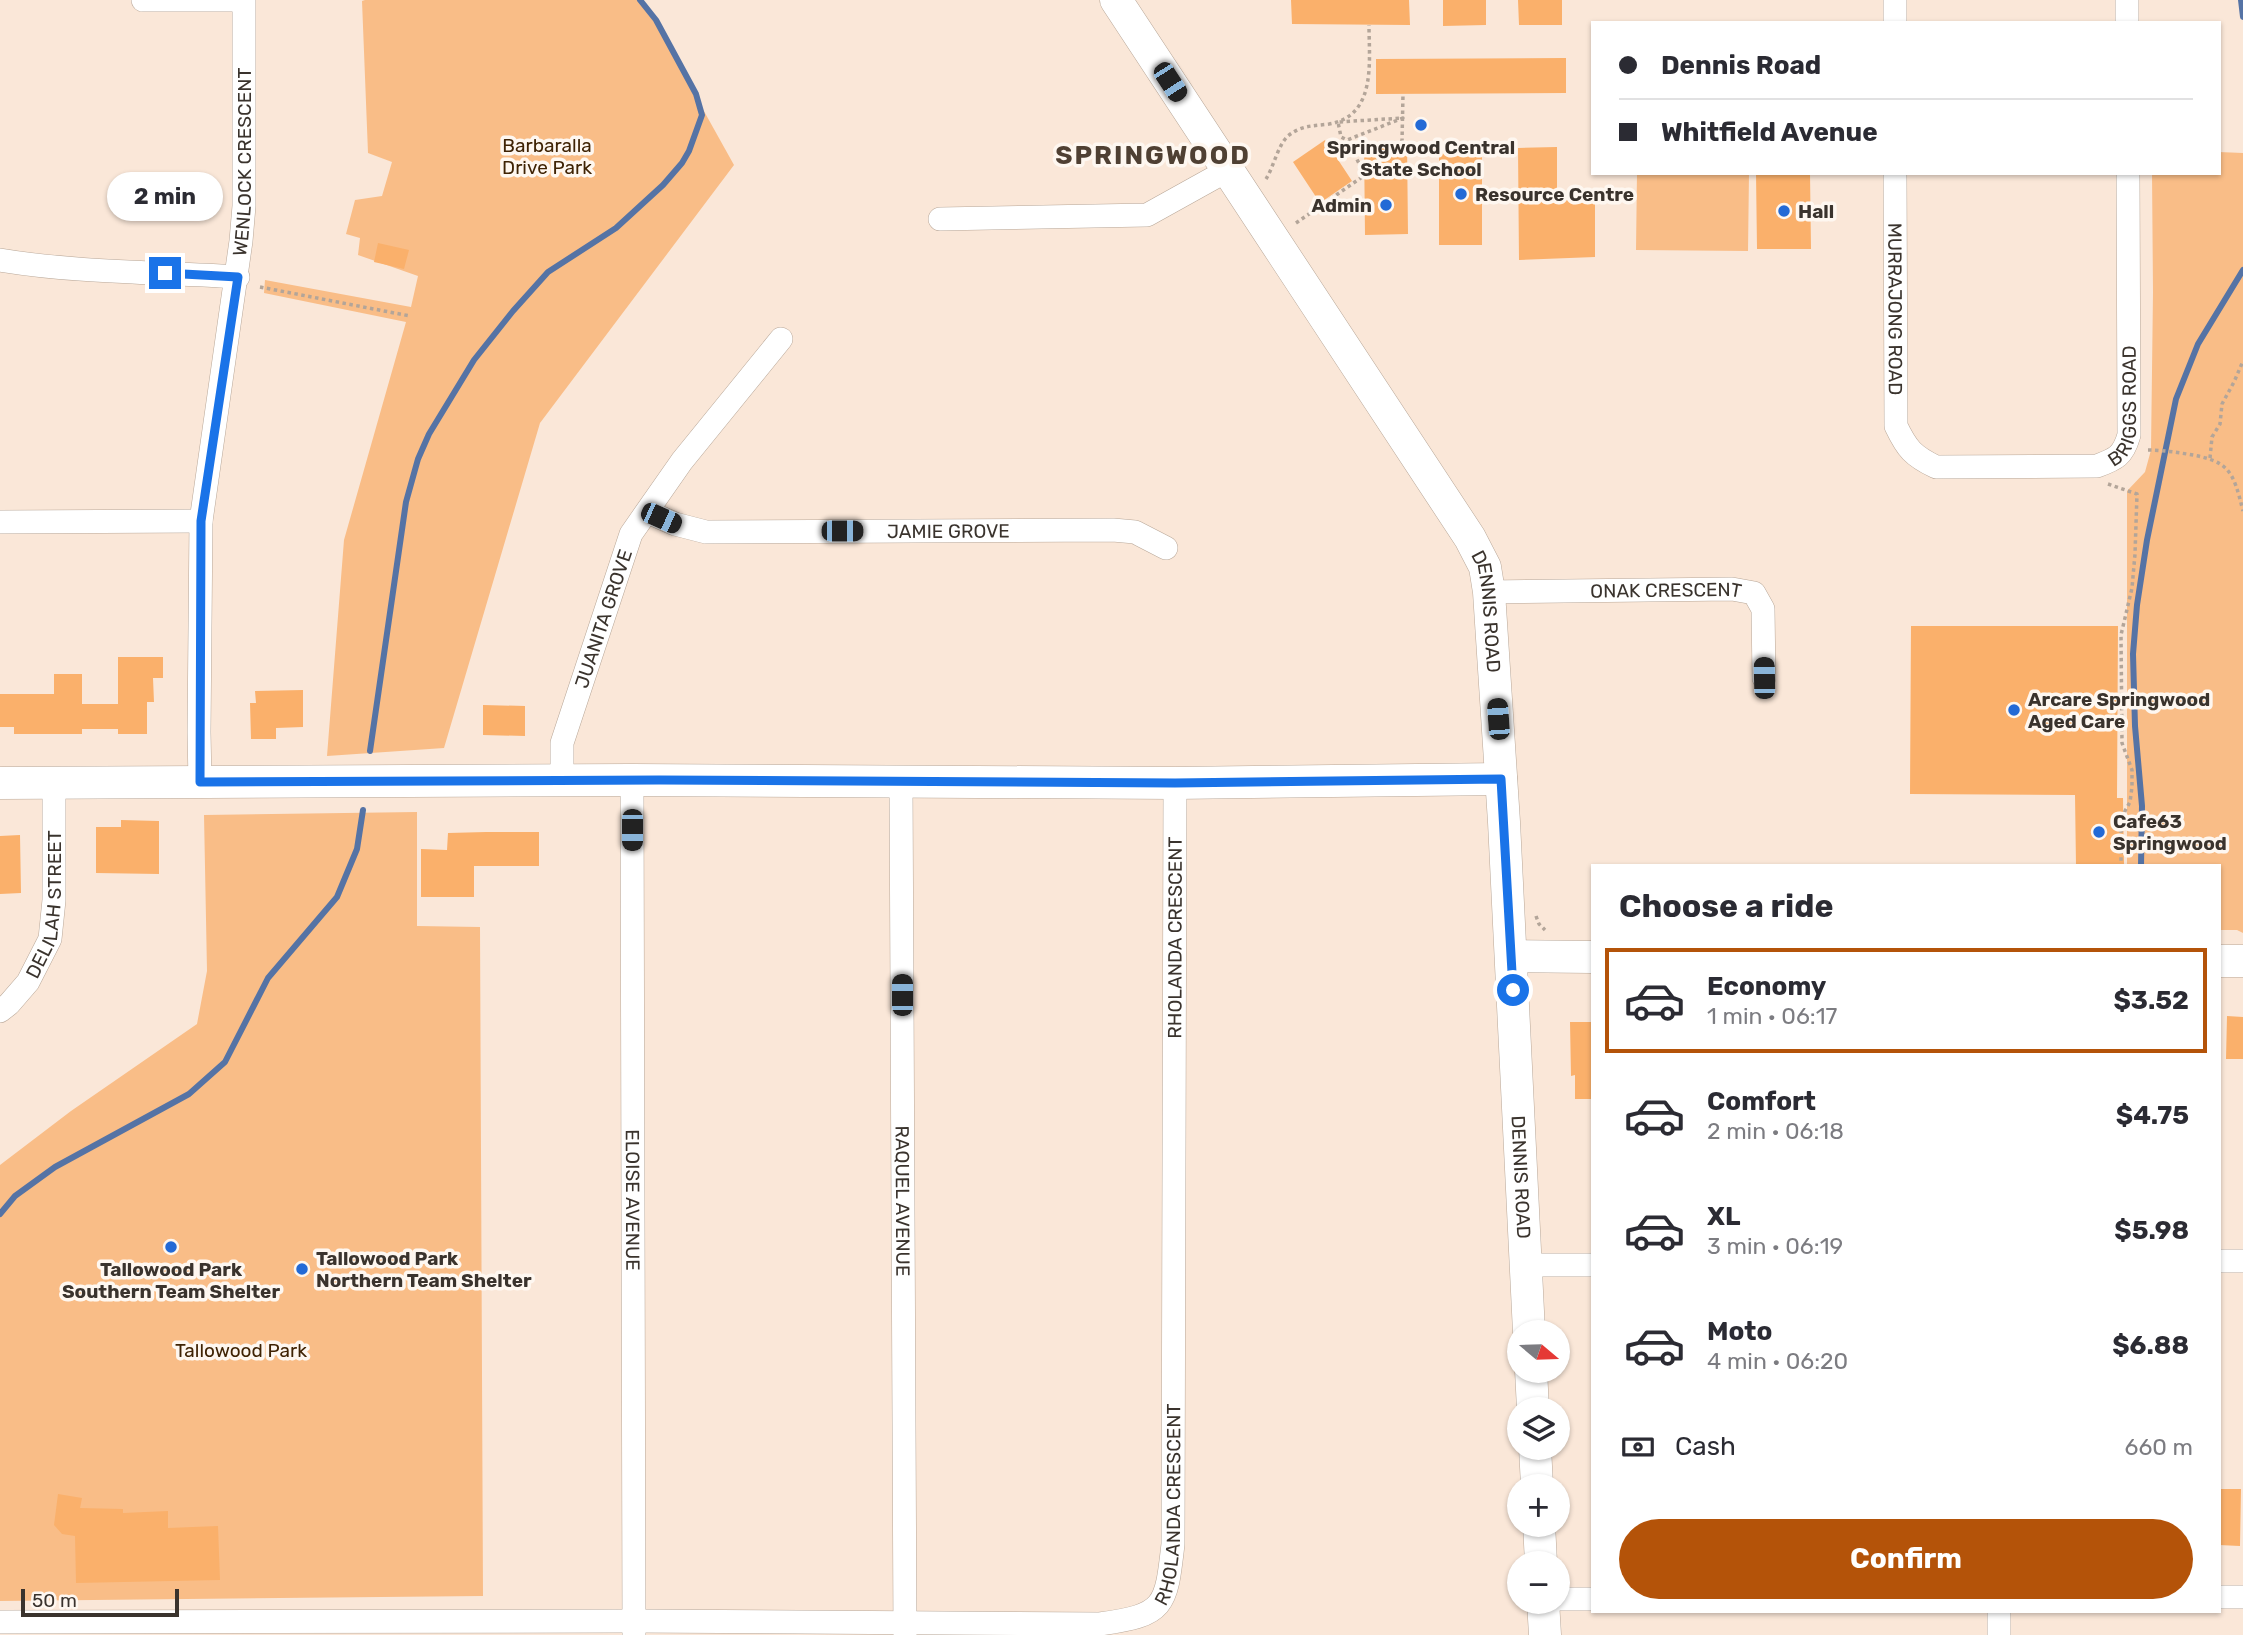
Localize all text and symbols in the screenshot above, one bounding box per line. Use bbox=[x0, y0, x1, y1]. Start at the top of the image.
text: Dennis Road bbox=[1661, 50, 1821, 81]
car bbox=[1150, 59, 1191, 105]
street label: WENLOCK CRESCENT bbox=[227, 68, 256, 258]
marker: Springwood Central State School bbox=[1413, 117, 1429, 133]
text: Whitfield Avenue bbox=[1661, 117, 1878, 148]
park label: Barbaralla Drive Park bbox=[502, 134, 592, 179]
place label: Springwood Central State School bbox=[1327, 136, 1515, 181]
district label: SPRINGWOOD bbox=[1055, 140, 1251, 171]
callout: 2 min bbox=[107, 172, 223, 220]
text: 2 min bbox=[134, 182, 196, 210]
place label: Resource Centre bbox=[1475, 183, 1634, 206]
marker: Resource Centre bbox=[1453, 186, 1469, 202]
place label: Admin bbox=[1311, 194, 1372, 217]
marker: Admin bbox=[1378, 197, 1394, 213]
place label: Hall bbox=[1798, 200, 1834, 223]
marker: Hall bbox=[1776, 203, 1792, 219]
street label: MURRAJONG ROAD bbox=[1884, 223, 1907, 395]
route end bbox=[149, 257, 181, 289]
street label: BRIGGS ROAD bbox=[2103, 345, 2141, 471]
car bbox=[638, 500, 685, 536]
street label: JAMIE GROVE bbox=[887, 519, 1010, 543]
car bbox=[822, 521, 864, 542]
street label: JUANITA GROVE bbox=[569, 546, 637, 691]
street label: DENNIS ROAD bbox=[1467, 546, 1506, 673]
street label: ONAK CRESCENT bbox=[1590, 577, 1744, 602]
car bbox=[1754, 657, 1775, 699]
place label: Arcare Springwood Aged Care bbox=[2028, 688, 2210, 733]
car bbox=[1487, 697, 1510, 741]
marker: Arcare Springwood Aged Care bbox=[2006, 702, 2022, 718]
car bbox=[622, 809, 643, 851]
place label: Cafe63 Springwood bbox=[2113, 810, 2227, 855]
marker: Cafe63 Springwood bbox=[2091, 824, 2107, 840]
street label: DELILAH STREET bbox=[20, 830, 66, 982]
street label: RHOLANDA CRESCENT bbox=[1163, 836, 1186, 1039]
text: Choose a ride bbox=[1619, 887, 1833, 925]
icon: car bbox=[1623, 969, 1686, 1032]
text: Economy bbox=[1707, 971, 1826, 1002]
car bbox=[892, 974, 913, 1016]
route start bbox=[1497, 974, 1529, 1006]
text: $3.52 bbox=[2113, 985, 2189, 1016]
text: 1 min · 06:17 bbox=[1707, 1002, 1837, 1030]
icon: car bbox=[1623, 1084, 1686, 1147]
text: Comfort bbox=[1707, 1086, 1816, 1117]
text: $4.75 bbox=[2116, 1100, 2189, 1131]
street label: DENNIS ROAD bbox=[1507, 1115, 1536, 1239]
text: 2 min · 06:18 bbox=[1707, 1117, 1844, 1145]
street label: RAQUEL AVENUE bbox=[891, 1126, 915, 1276]
street label: ELOISE AVENUE bbox=[621, 1129, 645, 1271]
icon: car bbox=[1623, 1199, 1686, 1262]
text: XL bbox=[1707, 1201, 1740, 1232]
text: $5.98 bbox=[2114, 1215, 2189, 1246]
text: 3 min · 06:19 bbox=[1707, 1232, 1843, 1260]
marker: Tallowood Park Southern Team Shelter bbox=[163, 1239, 179, 1255]
place label: Tallowood Park Northern Team Shelter bbox=[316, 1247, 532, 1292]
place label: Tallowood Park Southern Team Shelter bbox=[62, 1258, 280, 1303]
marker: Tallowood Park Northern Team Shelter bbox=[294, 1261, 310, 1277]
icon: car bbox=[1623, 1314, 1686, 1377]
text: Moto bbox=[1707, 1316, 1772, 1347]
north arrow bbox=[1507, 1320, 1570, 1382]
map controls bbox=[1507, 1320, 1570, 1614]
text: $6.88 bbox=[2112, 1330, 2189, 1361]
park label: Tallowood Park bbox=[175, 1339, 307, 1362]
text: 4 min · 06:20 bbox=[1707, 1347, 1848, 1375]
button: layers bbox=[1507, 1397, 1570, 1460]
street label: RHOLANDA CRESCENT bbox=[1149, 1403, 1185, 1609]
icon: cash bbox=[1619, 1428, 1657, 1466]
text: Cash bbox=[1675, 1431, 1736, 1462]
text: 660 m bbox=[2125, 1433, 2193, 1461]
button: + bbox=[1507, 1474, 1570, 1537]
button: Confirm bbox=[1619, 1519, 2193, 1599]
button: − bbox=[1507, 1551, 1570, 1614]
scale bar bbox=[21, 1586, 178, 1618]
text: 50 m bbox=[32, 1589, 77, 1612]

